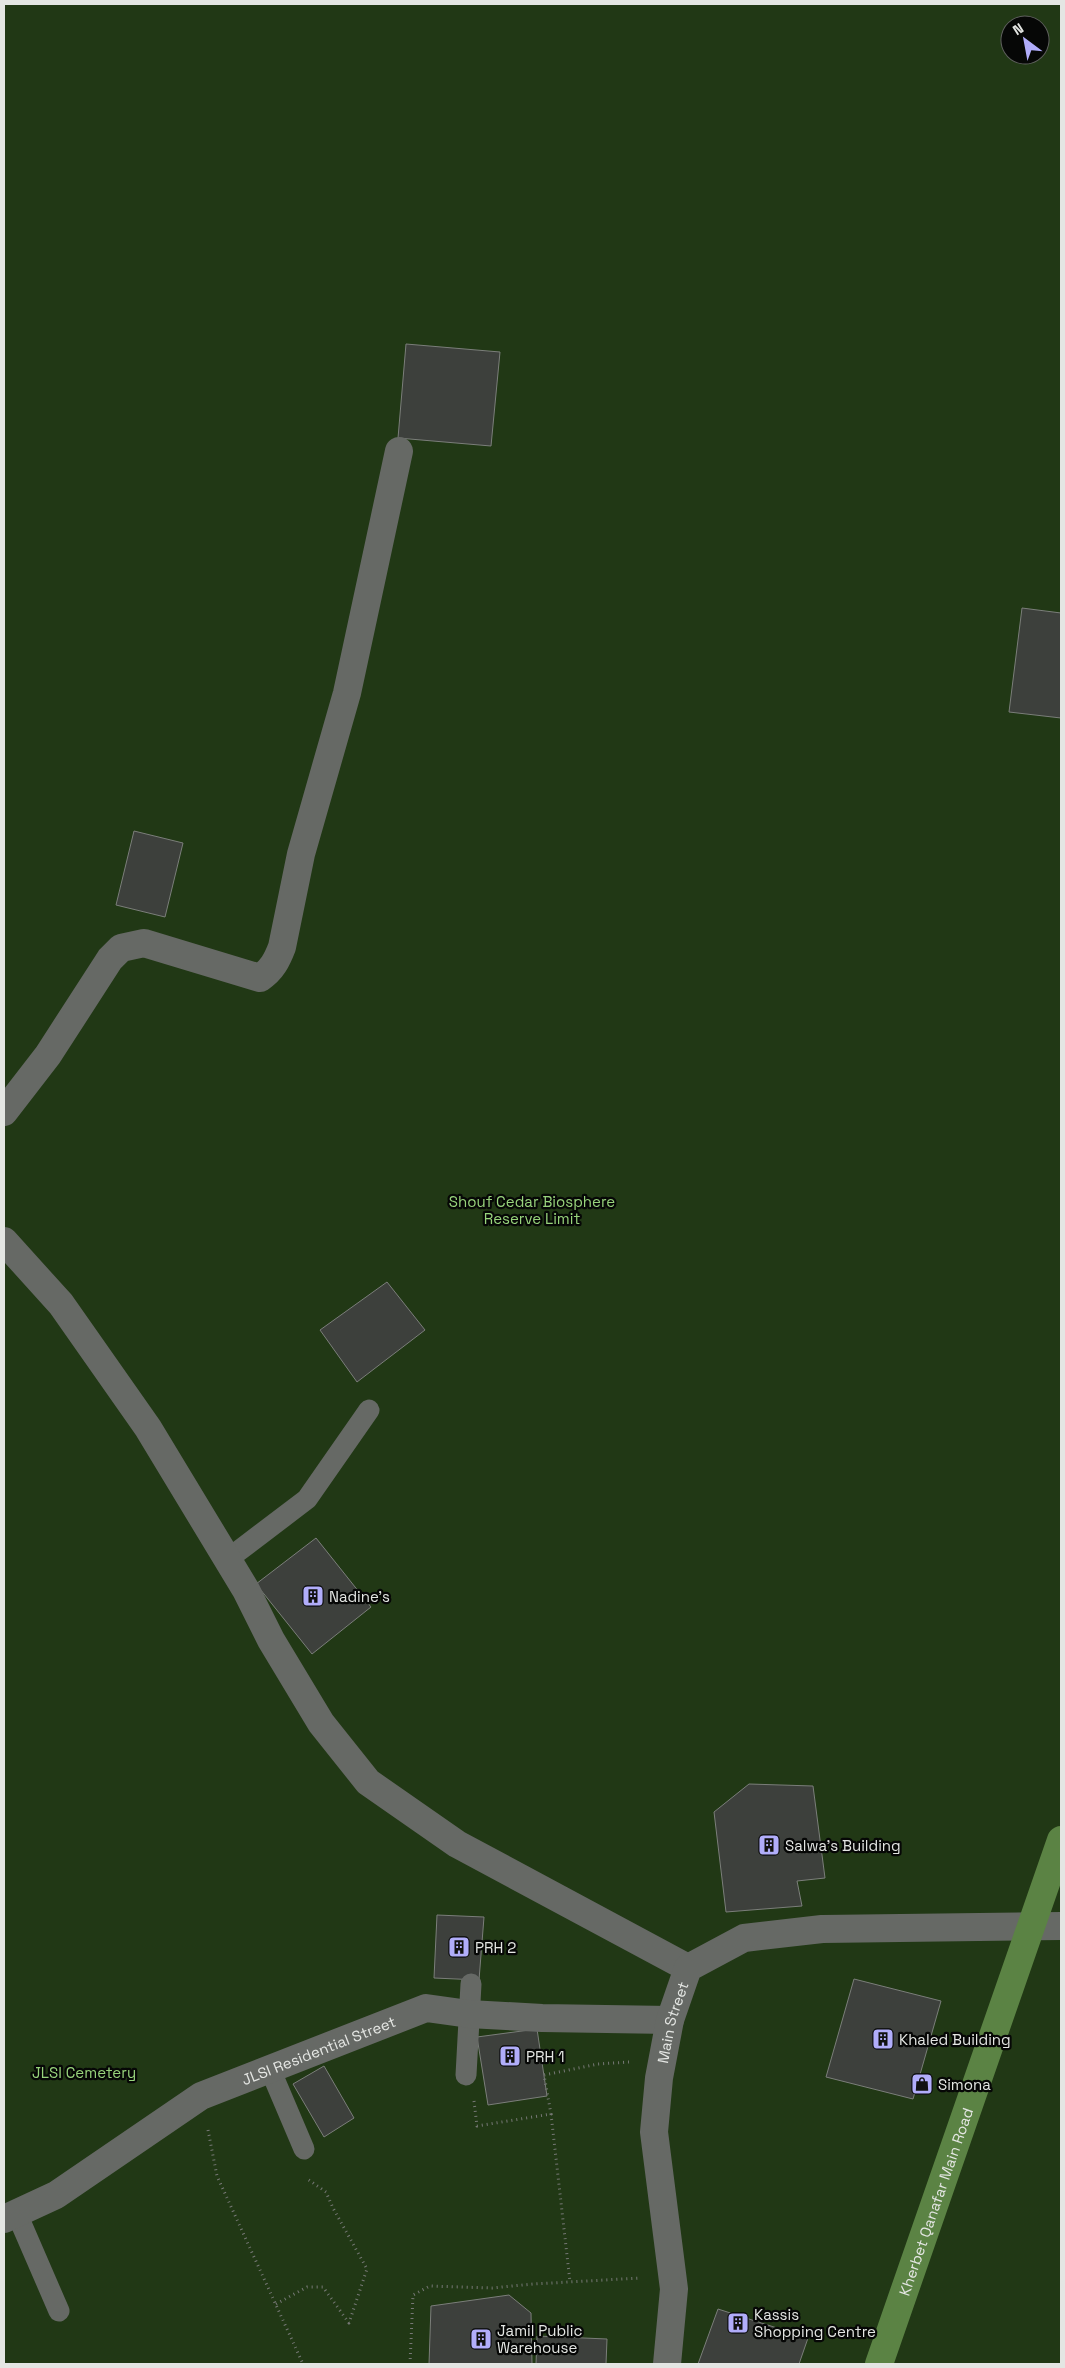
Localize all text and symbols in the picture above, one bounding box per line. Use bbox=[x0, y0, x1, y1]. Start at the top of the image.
north arrow bbox=[1000, 15, 1050, 65]
text: N bbox=[1009, 19, 1027, 39]
park label: Shouf Cedar Biosphere Reserve Limit bbox=[449, 1192, 615, 1228]
building icon: Nadine's bbox=[301, 1584, 325, 1608]
place label: Nadine's bbox=[329, 1587, 390, 1606]
building icon: Salwa's Building bbox=[757, 1833, 781, 1857]
place label: Salwa's Building bbox=[785, 1836, 901, 1855]
building icon: PRH 2 bbox=[447, 1935, 471, 1959]
place label: PRH 2 bbox=[475, 1938, 516, 1957]
street label: Main Street bbox=[652, 1979, 692, 2065]
street label: JLSI Residential Street bbox=[239, 2011, 398, 2089]
building icon: Khaled Building bbox=[871, 2027, 895, 2051]
place label: Khaled Building bbox=[899, 2030, 1011, 2049]
building icon: PRH 1 bbox=[498, 2044, 522, 2068]
place label: PRH 1 bbox=[526, 2047, 564, 2066]
park label: JLSI Cemetery bbox=[32, 2063, 136, 2082]
shop icon: Simona bbox=[910, 2072, 934, 2096]
place label: Simona bbox=[938, 2075, 991, 2094]
street label: Kherbet Qanafar Main Road bbox=[894, 2105, 977, 2298]
place label: Kassis Shopping Centre bbox=[754, 2305, 876, 2341]
building icon: Kassis Shopping Centre bbox=[726, 2311, 750, 2335]
place label: Jamil Public Warehouse bbox=[497, 2321, 582, 2357]
building icon: Jamil Public Warehouse bbox=[469, 2327, 493, 2351]

